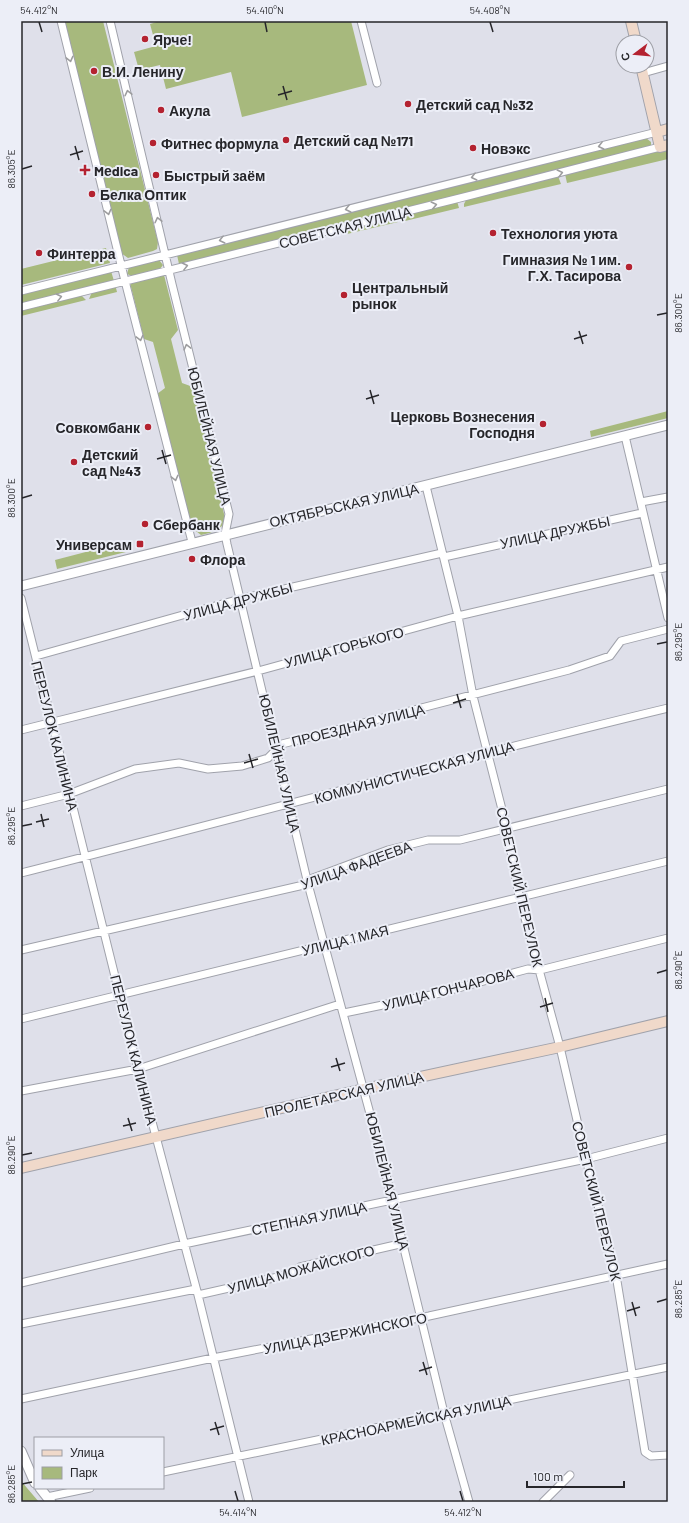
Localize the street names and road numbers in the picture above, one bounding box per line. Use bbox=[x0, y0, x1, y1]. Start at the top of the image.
street label: СОВЕТСКАЯ УЛИЦА bbox=[277, 202, 414, 252]
street label: ЮБИЛЕЙНАЯ УЛИЦА bbox=[185, 365, 236, 507]
street label: ОКТЯБРЬСКАЯ УЛИЦА bbox=[268, 479, 421, 530]
street label: УЛИЦА ДРУЖБЫ bbox=[498, 512, 612, 552]
street label: УЛИЦА ДРУЖБЫ bbox=[182, 578, 294, 624]
street label: УЛИЦА ГОРЬКОГО bbox=[282, 623, 406, 671]
street label: ПЕРЕУЛОК КАЛИНИНА bbox=[28, 659, 82, 814]
street label: ЮБИЛЕЙНАЯ УЛИЦА bbox=[256, 692, 304, 835]
street label: ПРОЕЗДНАЯ УЛИЦА bbox=[290, 700, 427, 750]
street label: КОММУНИСТИЧЕСКАЯ УЛИЦА bbox=[312, 737, 516, 807]
street label: СОВЕТСКИЙ ПЕРЕУЛОК bbox=[493, 805, 547, 970]
street label: УЛИЦА ФАДЕЕВА bbox=[298, 837, 414, 893]
street label: УЛИЦА 1 МАЯ bbox=[300, 921, 390, 959]
street label: УЛИЦА ГОНЧАРОВА bbox=[381, 964, 516, 1014]
street label: ПЕРЕУЛОК КАЛИНИНА bbox=[107, 973, 161, 1128]
street label: ПРОЛЕТАРСКАЯ УЛИЦА bbox=[263, 1067, 426, 1121]
street label: ЮБИЛЕЙНАЯ УЛИЦА bbox=[363, 1110, 414, 1252]
street label: СОВЕТСКИЙ ПЕРЕУЛОК bbox=[569, 1119, 625, 1283]
street label: СТЕПНАЯ УЛИЦА bbox=[250, 1197, 369, 1239]
street label: УЛИЦА МОЖАЙСКОГО bbox=[226, 1241, 376, 1297]
street label: УЛИЦА ДЗЕРЖИНСКОГО bbox=[262, 1309, 428, 1357]
street label: КРАСНОАРМЕЙСКАЯ УЛИЦА bbox=[319, 1391, 513, 1448]

